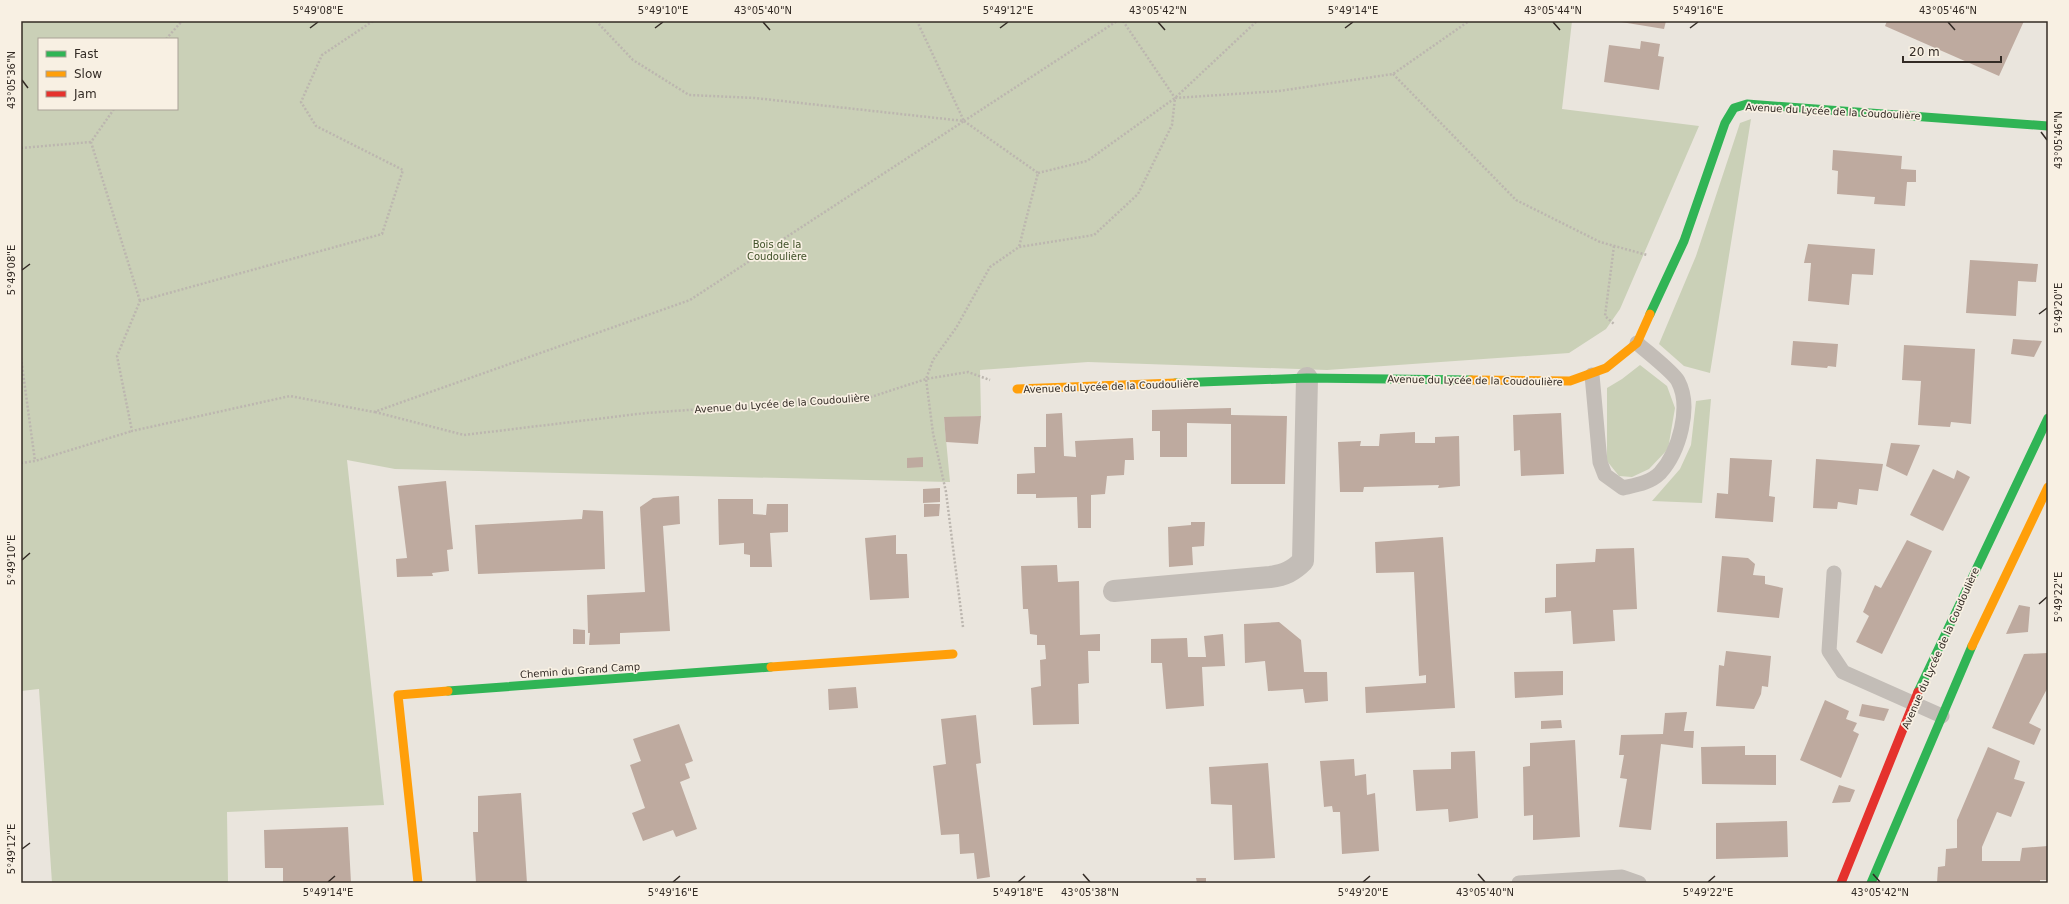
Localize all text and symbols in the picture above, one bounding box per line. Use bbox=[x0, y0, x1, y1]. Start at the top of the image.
text: 5°49'08"E bbox=[293, 5, 343, 16]
text: 5°49'10"E bbox=[638, 5, 688, 16]
text: 43°05'40"N bbox=[734, 5, 792, 16]
text: 5°49'12"E bbox=[983, 5, 1033, 16]
text: 43°05'42"N bbox=[1129, 5, 1187, 16]
text: 5°49'14"E bbox=[1328, 5, 1378, 16]
text: 43°05'44"N bbox=[1524, 5, 1582, 16]
text: 5°49'16"E bbox=[1673, 5, 1723, 16]
text: 43°05'46"N bbox=[1919, 5, 1977, 16]
legend bbox=[38, 38, 178, 110]
scale bar bbox=[1903, 38, 2001, 64]
text: 20 m bbox=[1909, 45, 1940, 59]
text: Fast bbox=[74, 47, 98, 61]
text: 43°05'36"N bbox=[6, 51, 17, 109]
text: Slow bbox=[74, 67, 102, 81]
text: Jam bbox=[73, 87, 97, 101]
street label: Avenue du Lycée de la Coudoulière bbox=[1745, 101, 1921, 122]
text: 43°05'46"N bbox=[2053, 111, 2064, 169]
park label: Bois de la Coudoulière bbox=[747, 239, 807, 262]
text: 5°49'08"E bbox=[6, 245, 17, 295]
text: 5°49'20"E bbox=[2053, 283, 2064, 333]
street label: Avenue du Lycée de la Coudoulière bbox=[1387, 373, 1563, 388]
street label: Avenue du Lycée de la Coudoulière bbox=[1023, 378, 1199, 395]
street label: Avenue du Lycée de la Coudoulière bbox=[694, 392, 870, 415]
text: 5°49'10"E bbox=[6, 535, 17, 585]
street label: Avenue du Lycée de la Coudoulière bbox=[1900, 566, 1981, 731]
text: 5°49'22"E bbox=[2053, 572, 2064, 622]
street label: Chemin du Grand Camp bbox=[520, 661, 640, 680]
text: 5°49'12"E bbox=[6, 824, 17, 874]
text: 5°49'14"E bbox=[303, 887, 353, 898]
text: 5°49'16"E bbox=[648, 887, 698, 898]
text: 5°49'18"E bbox=[993, 887, 1043, 898]
text: 43°05'38"N bbox=[1061, 887, 1119, 898]
text: 5°49'20"E bbox=[1338, 887, 1388, 898]
text: 43°05'40"N bbox=[1456, 887, 1514, 898]
text: 5°49'22"E bbox=[1683, 887, 1733, 898]
text: 43°05'42"N bbox=[1851, 887, 1909, 898]

